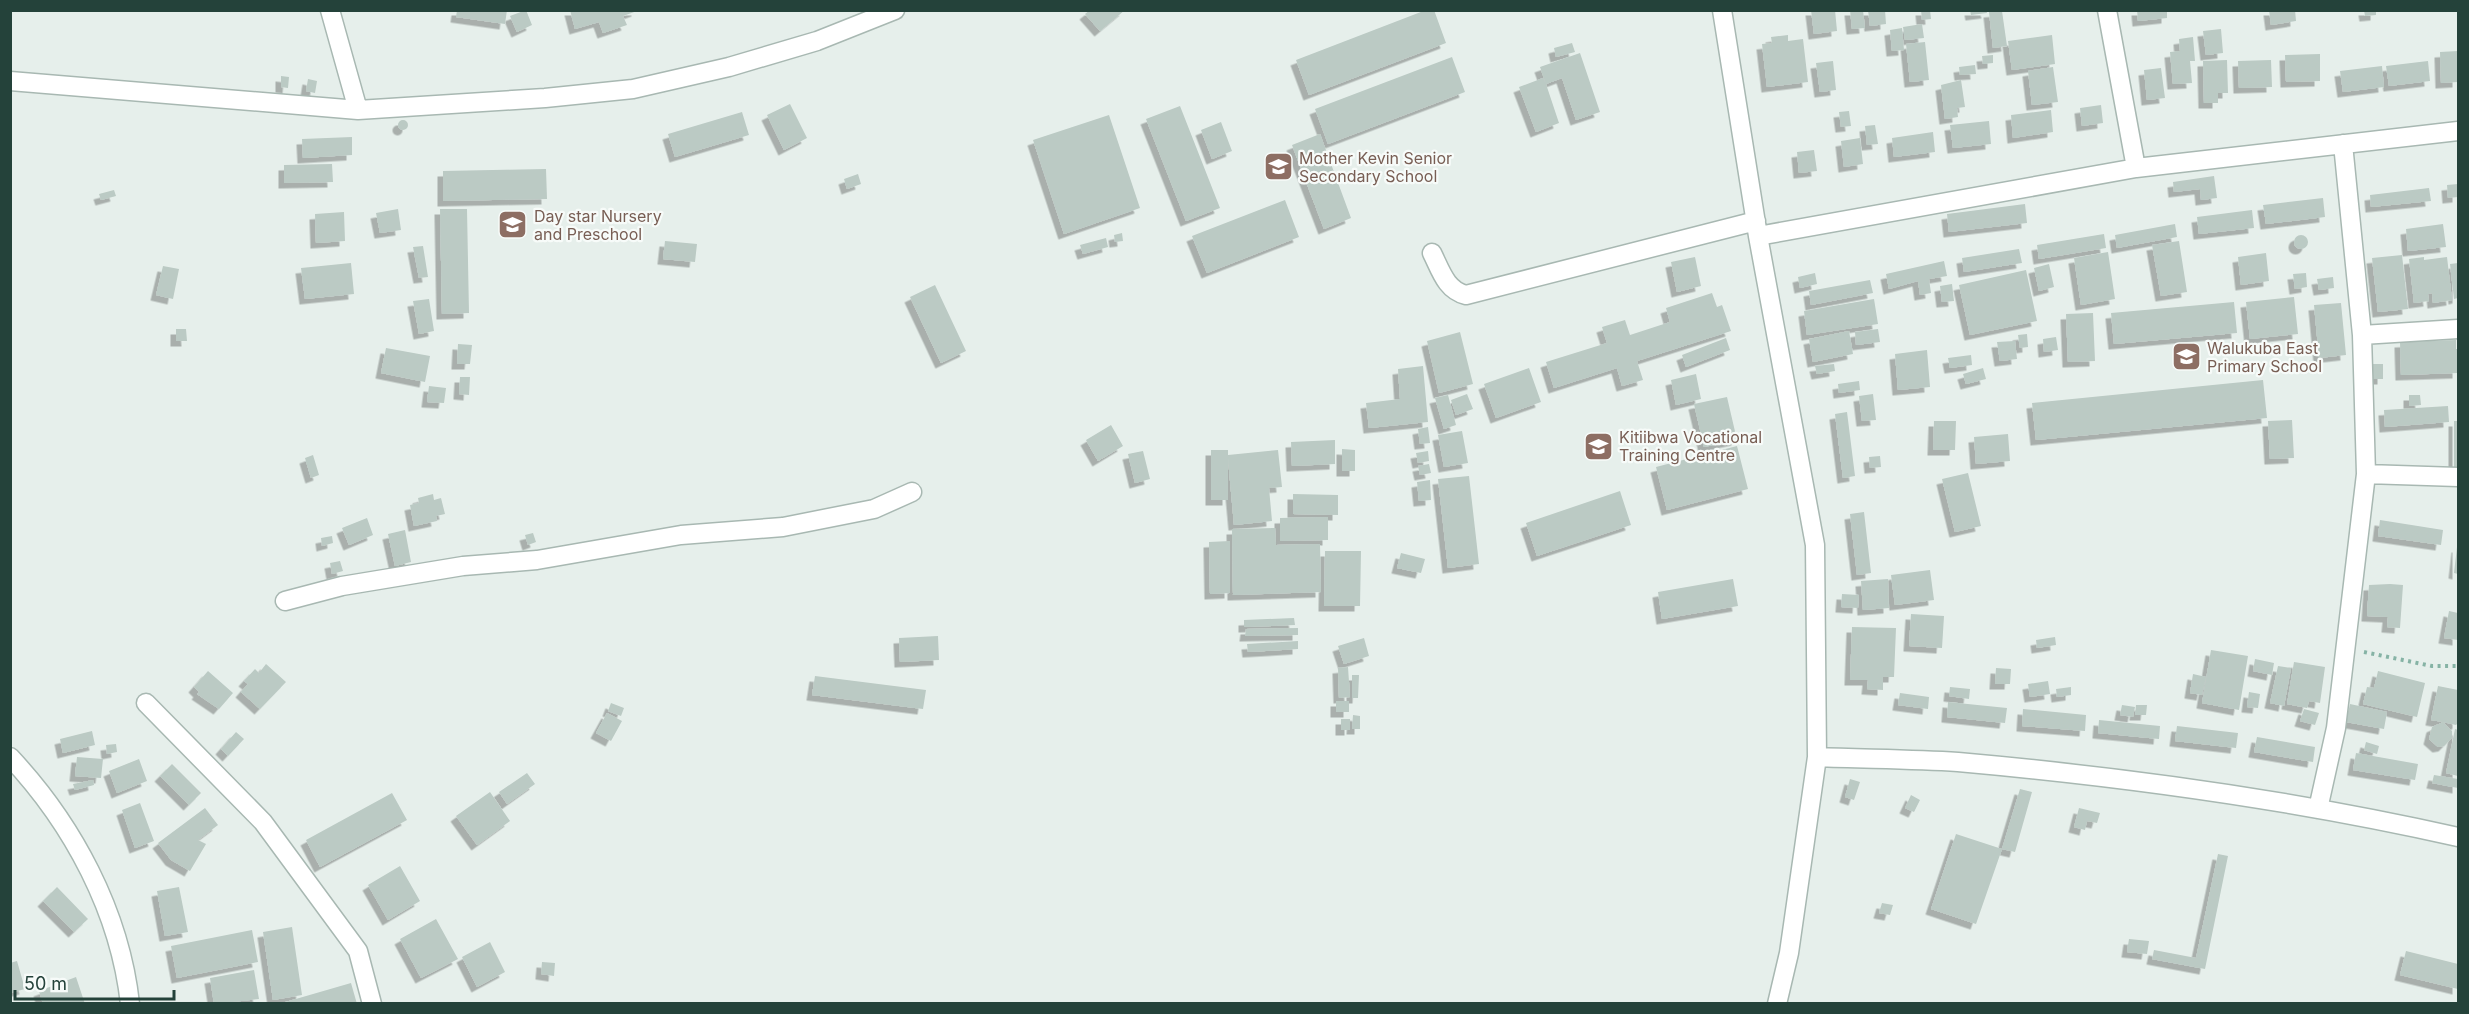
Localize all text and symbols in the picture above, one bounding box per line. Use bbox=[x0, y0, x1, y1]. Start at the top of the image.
place label: Mother Kevin Senior Secondary School bbox=[1299, 148, 1452, 186]
school or university icon: Mother Kevin Senior Secondary School bbox=[1262, 151, 1294, 183]
place label: Day star Nursery and Preschool bbox=[534, 206, 662, 244]
school or university icon: Day star Nursery and Preschool bbox=[497, 209, 529, 241]
place label: Walukuba East Primary School bbox=[2207, 338, 2322, 376]
school or university icon: Walukuba East Primary School bbox=[2170, 341, 2202, 373]
place label: Kitiibwa Vocational Training Centre bbox=[1619, 427, 1762, 465]
school or university icon: Kitiibwa Vocational Training Centre bbox=[1582, 430, 1614, 462]
scale bar bbox=[15, 963, 174, 1001]
text: 50 m bbox=[24, 973, 67, 994]

